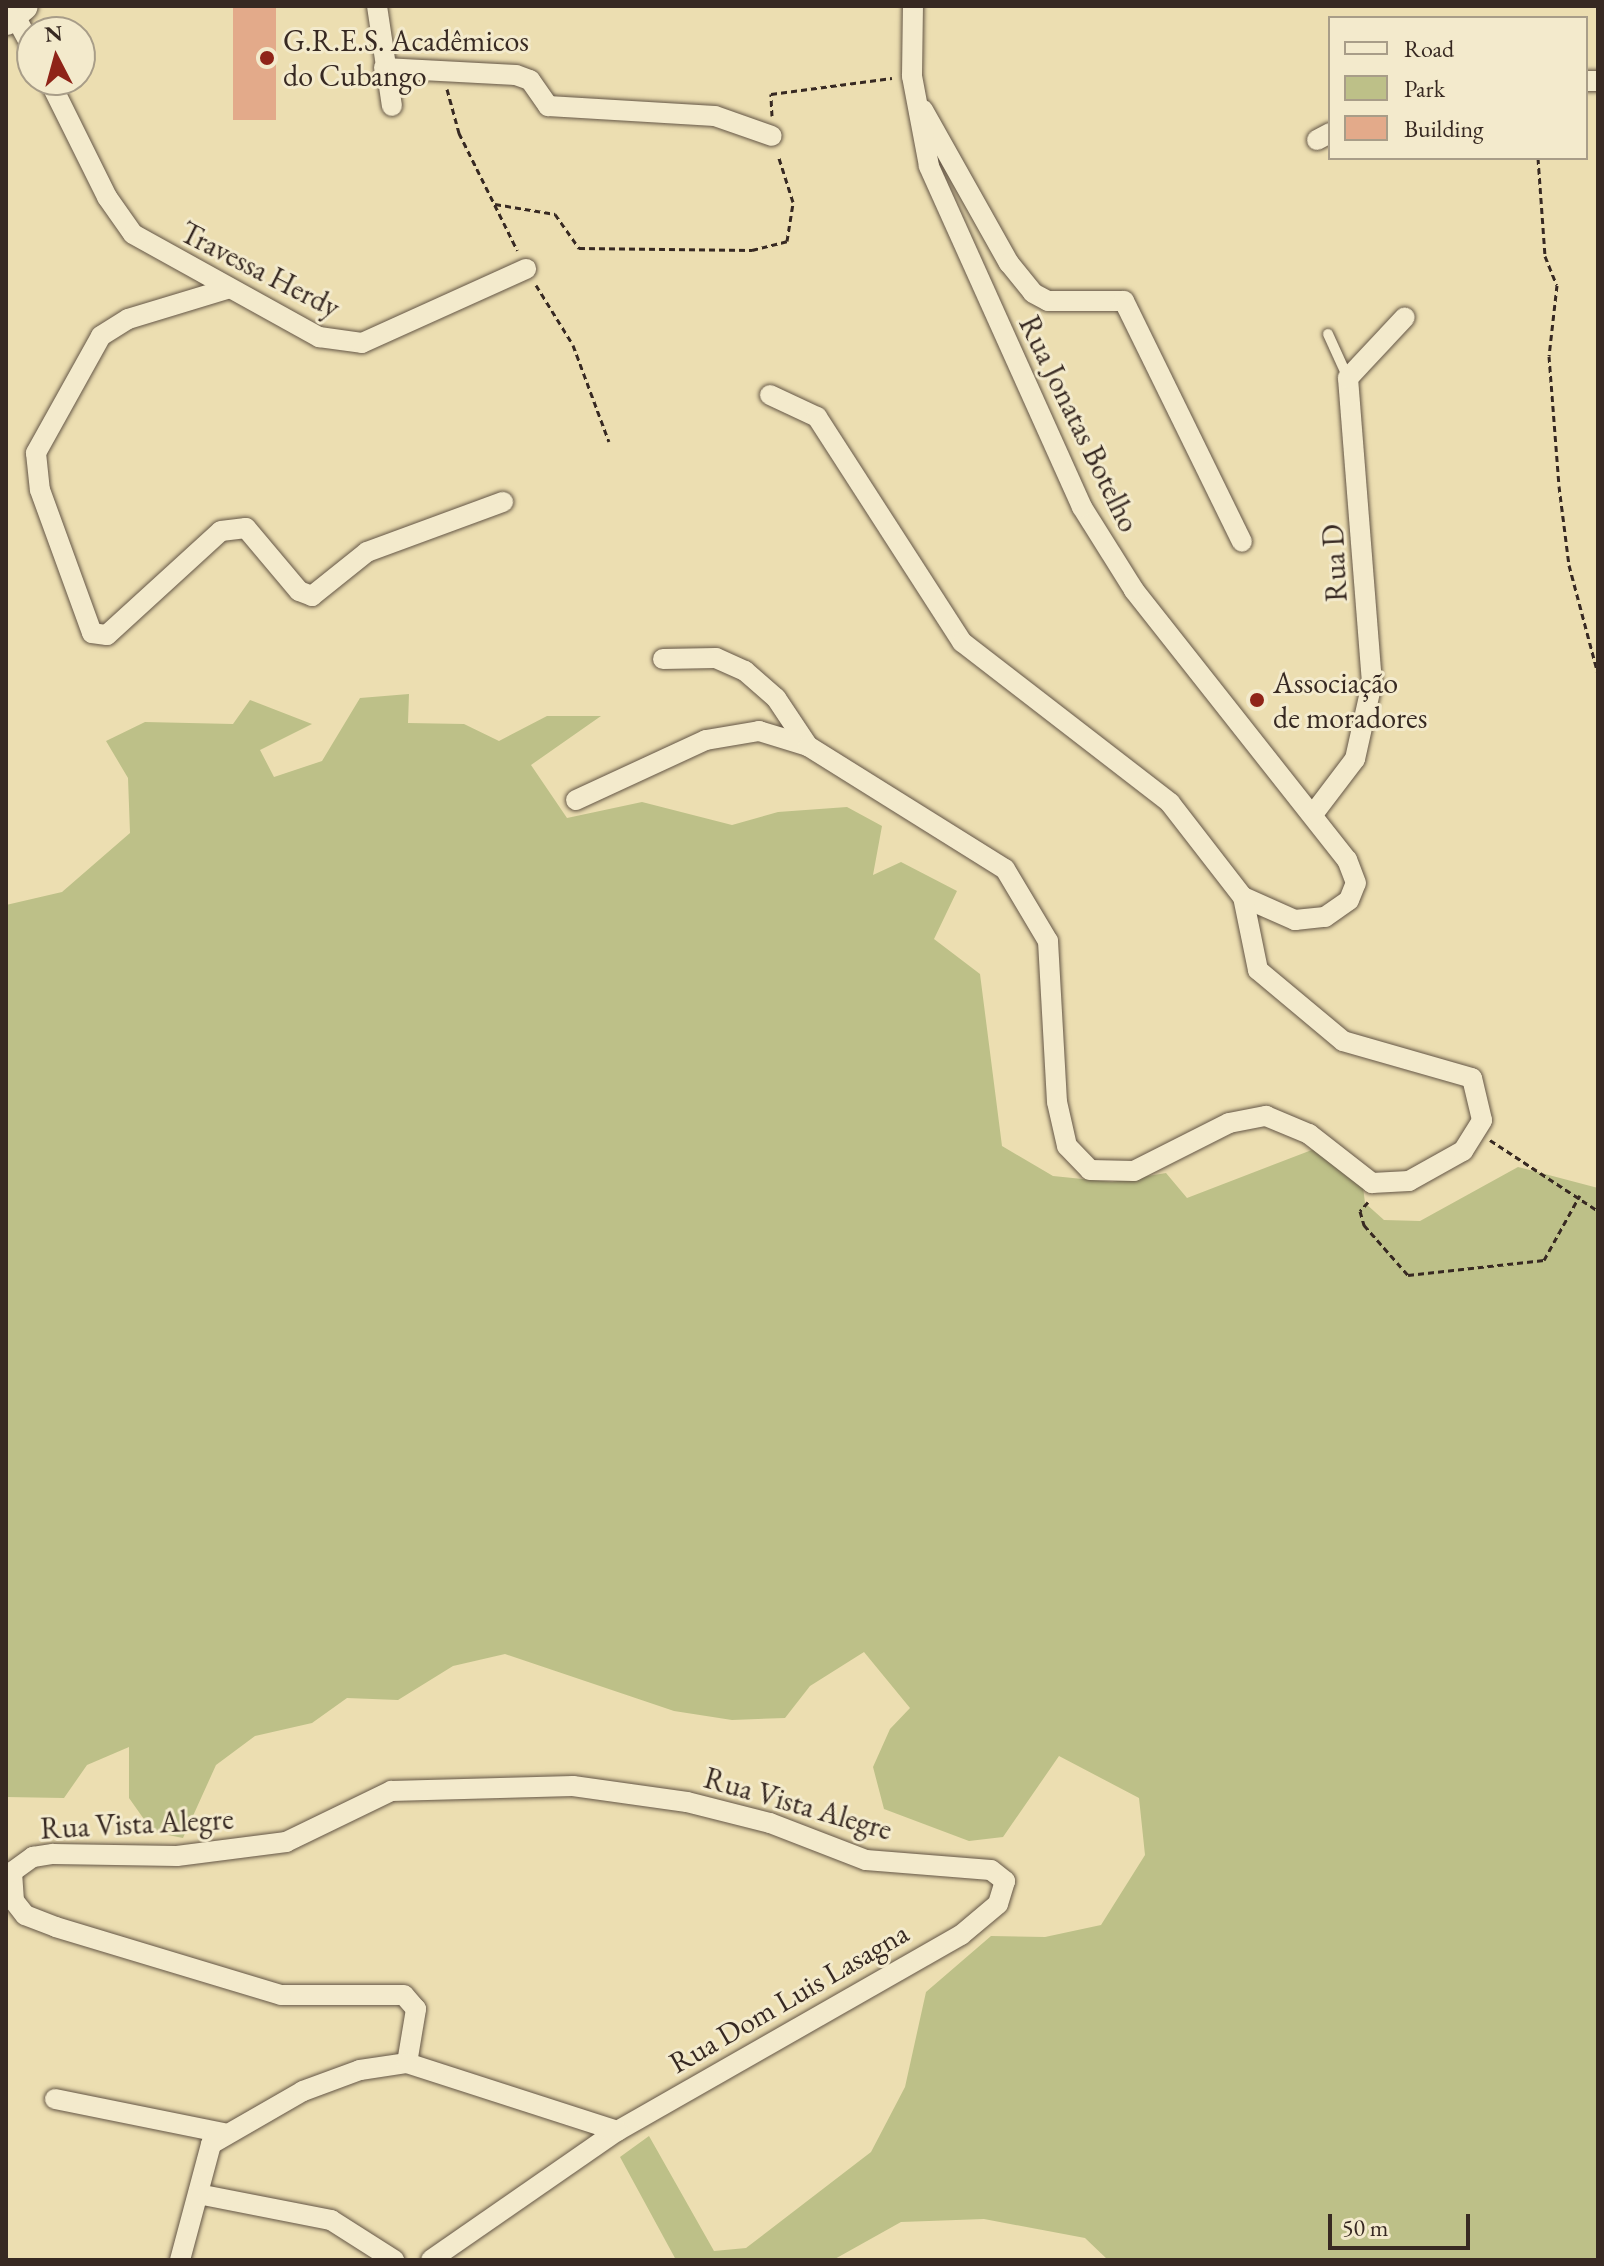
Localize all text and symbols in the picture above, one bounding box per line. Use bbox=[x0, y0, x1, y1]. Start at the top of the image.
north arrow bbox=[16, 16, 96, 96]
legend bbox=[1328, 16, 1588, 160]
text: N bbox=[43, 18, 64, 49]
place label: G.R.E.S. Acadêmicos do Cubango bbox=[283, 23, 529, 94]
text: Road bbox=[1404, 33, 1454, 64]
marker: G.R.E.S. Acadêmicos do Cubango bbox=[258, 49, 276, 67]
text: Park bbox=[1404, 73, 1445, 104]
text: Building bbox=[1404, 113, 1484, 144]
street label: Travessa Herdy bbox=[174, 214, 346, 326]
street label: Rua Jonatas Botelho bbox=[1011, 310, 1147, 538]
street label: Rua D bbox=[1315, 523, 1355, 603]
place label: Associação de moradores bbox=[1273, 665, 1427, 736]
marker: Associação de moradores bbox=[1248, 691, 1266, 709]
street label: Rua Vista Alegre bbox=[700, 1760, 896, 1848]
street label: Rua Vista Alegre bbox=[39, 1801, 235, 1847]
street label: Rua Dom Luis Lasagna bbox=[663, 1915, 915, 2081]
scale bar bbox=[1332, 2198, 1474, 2248]
text: 50 m bbox=[1342, 2212, 1389, 2243]

